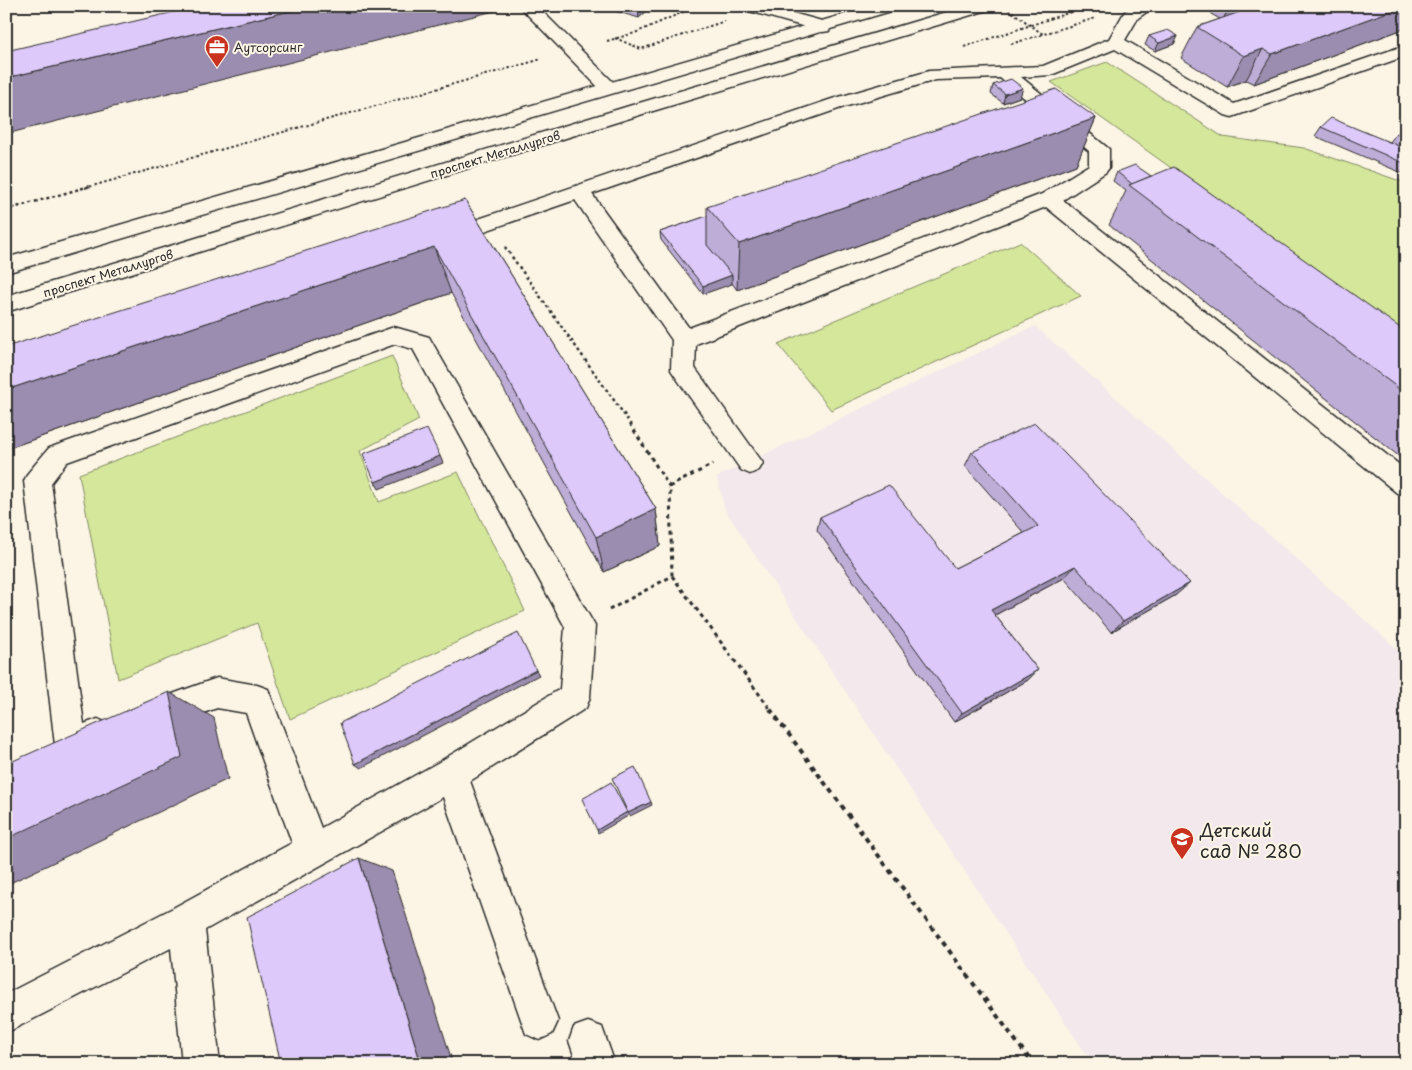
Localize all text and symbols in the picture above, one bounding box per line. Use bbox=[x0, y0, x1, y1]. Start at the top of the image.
office icon: Аутсорсинг bbox=[204, 34, 230, 68]
place label: Аутсорсинг bbox=[234, 38, 303, 56]
street label: проспект Металлургов bbox=[428, 126, 562, 182]
street label: проспект Металлургов bbox=[41, 245, 175, 301]
place label: Детский сад № 280 bbox=[1199, 816, 1302, 864]
school or university icon: Детский сад № 280 bbox=[1169, 826, 1195, 860]

